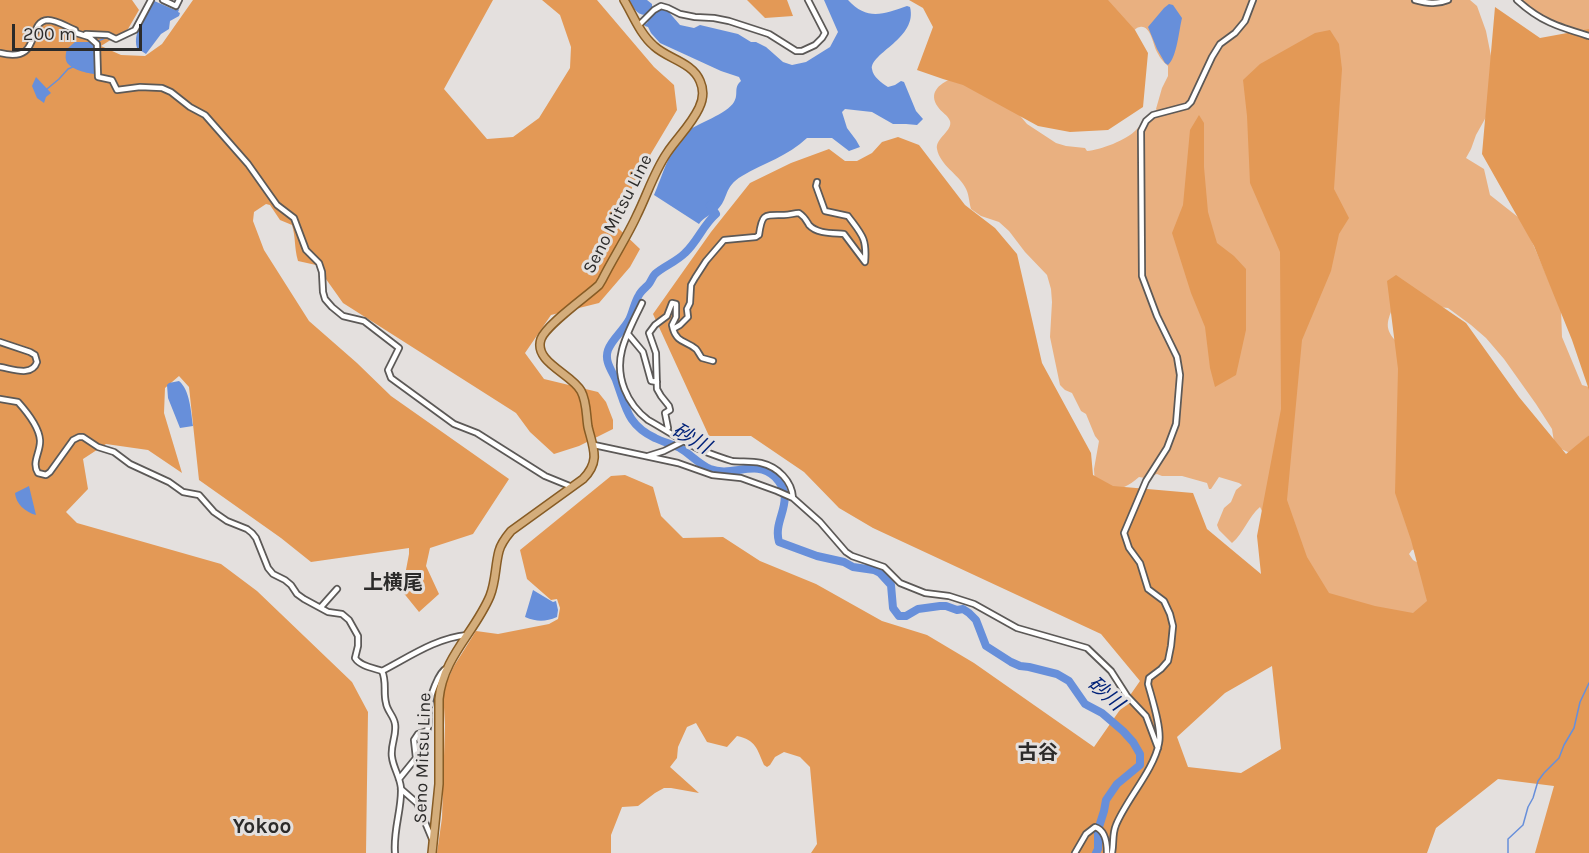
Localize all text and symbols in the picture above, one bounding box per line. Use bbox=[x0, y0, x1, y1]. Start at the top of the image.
scale bar bbox=[15, 12, 146, 50]
text: 200 m bbox=[23, 23, 76, 45]
street label: Seno Mitsu Line bbox=[579, 151, 657, 277]
water label: 砂川 bbox=[668, 419, 714, 459]
district label: 上横尾 bbox=[363, 571, 423, 595]
water label: 砂川 bbox=[1082, 672, 1128, 716]
street label: Seno Mitsu Line bbox=[410, 692, 436, 824]
district label: 古谷 bbox=[1018, 741, 1058, 765]
district label: Yokoo bbox=[233, 814, 291, 840]

